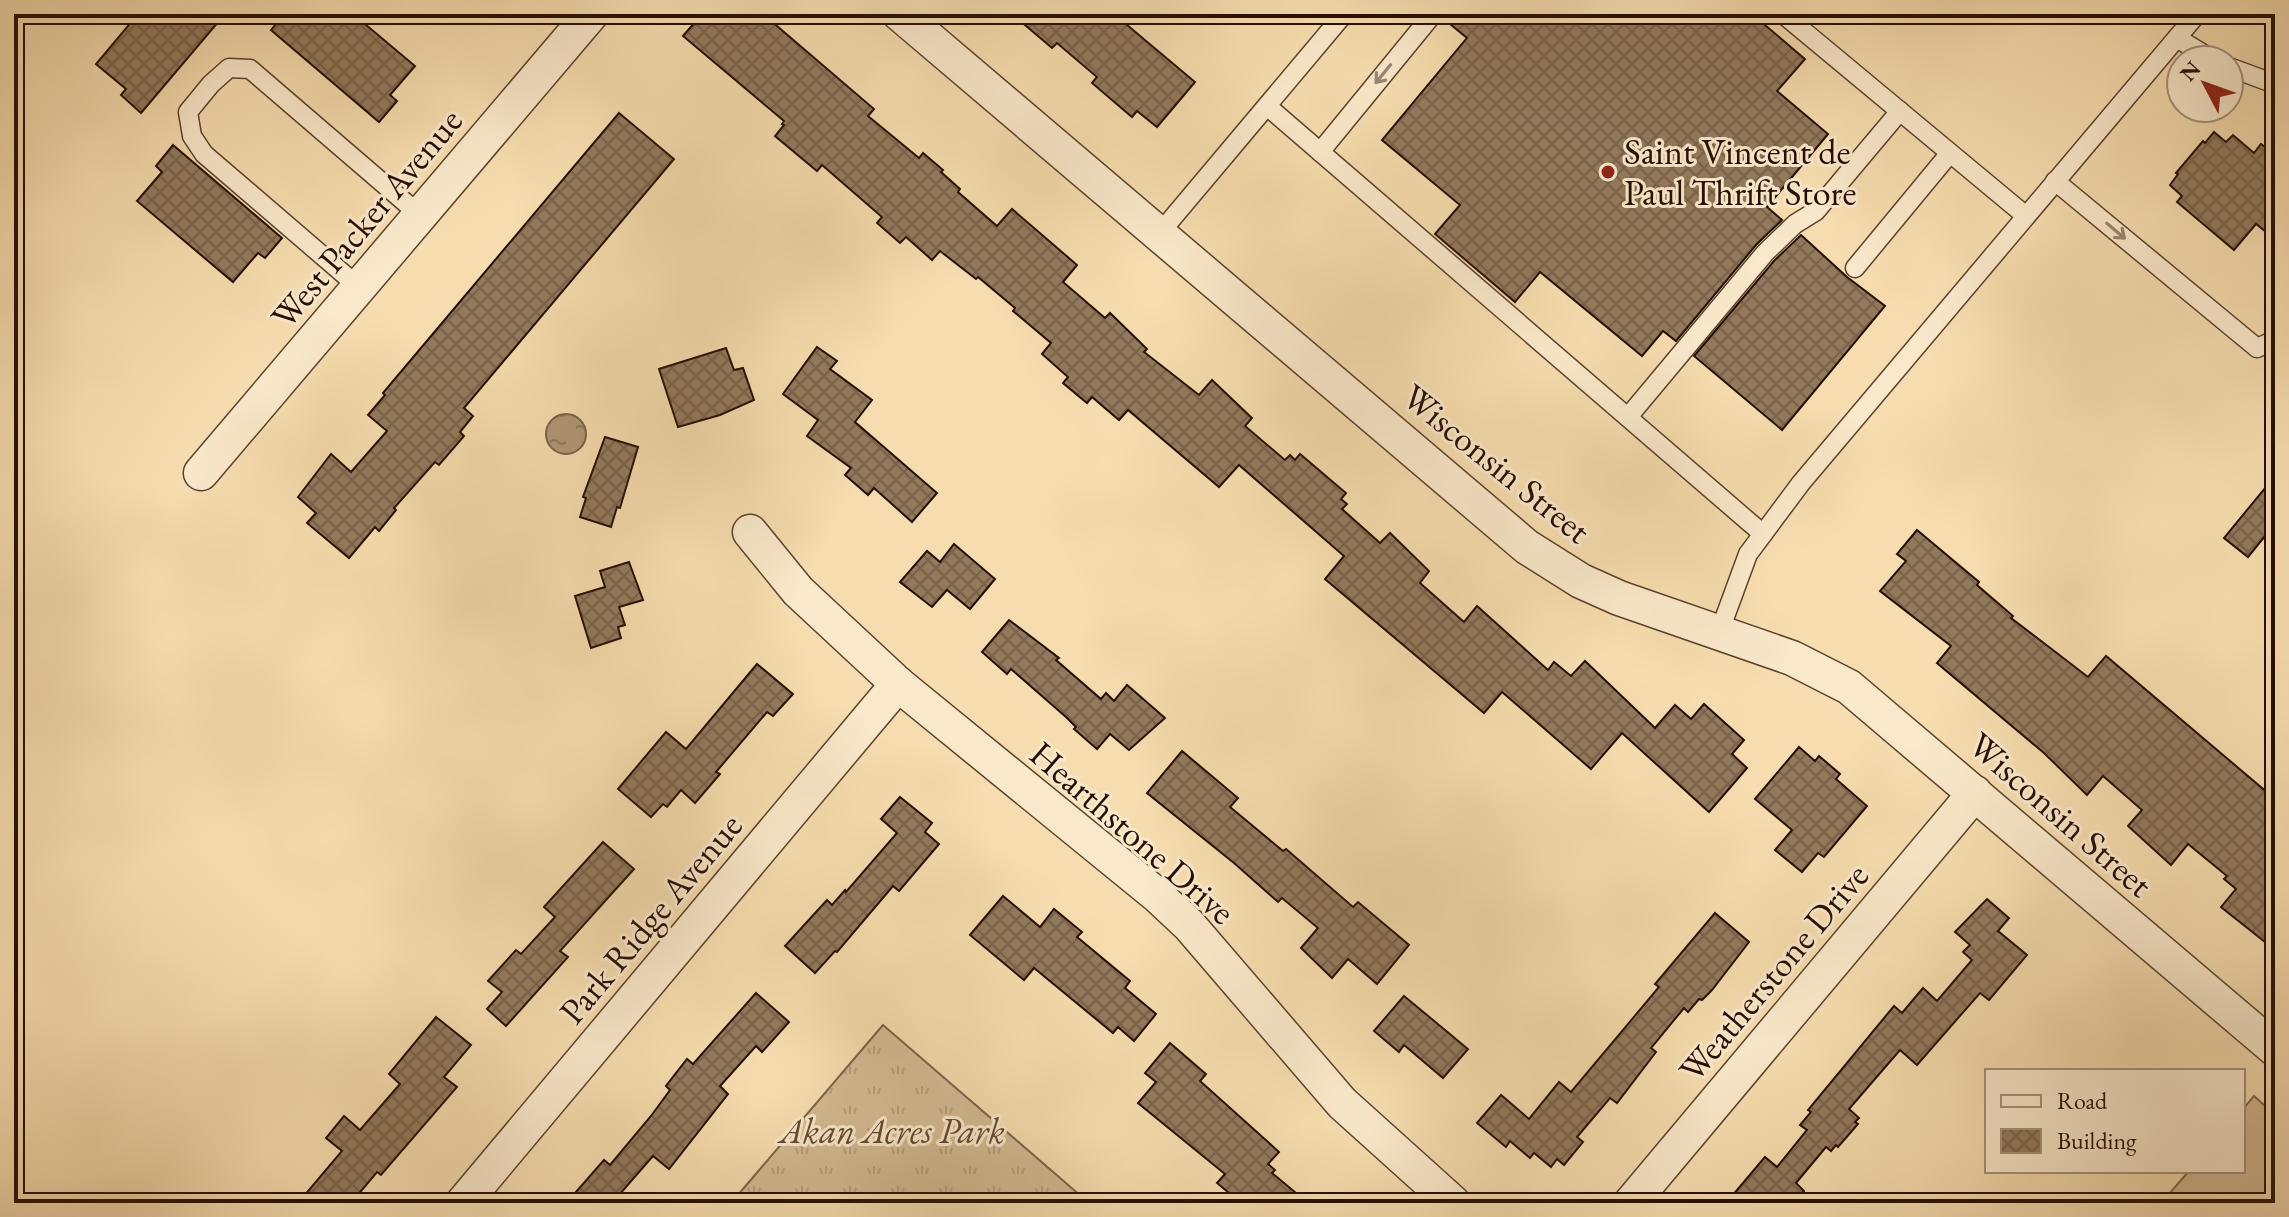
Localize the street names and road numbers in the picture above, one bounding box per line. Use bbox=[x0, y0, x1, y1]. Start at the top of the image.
street label: West Packer Avenue bbox=[260, 98, 472, 338]
street label: Wisconsin Street bbox=[1393, 373, 1601, 554]
street label: Wisconsin Street bbox=[1959, 721, 2163, 908]
street label: Hearthstone Drive bbox=[1020, 730, 1245, 935]
street label: Park Ridge Avenue bbox=[548, 803, 752, 1034]
street label: Weatherstone Drive bbox=[1668, 853, 1879, 1091]

